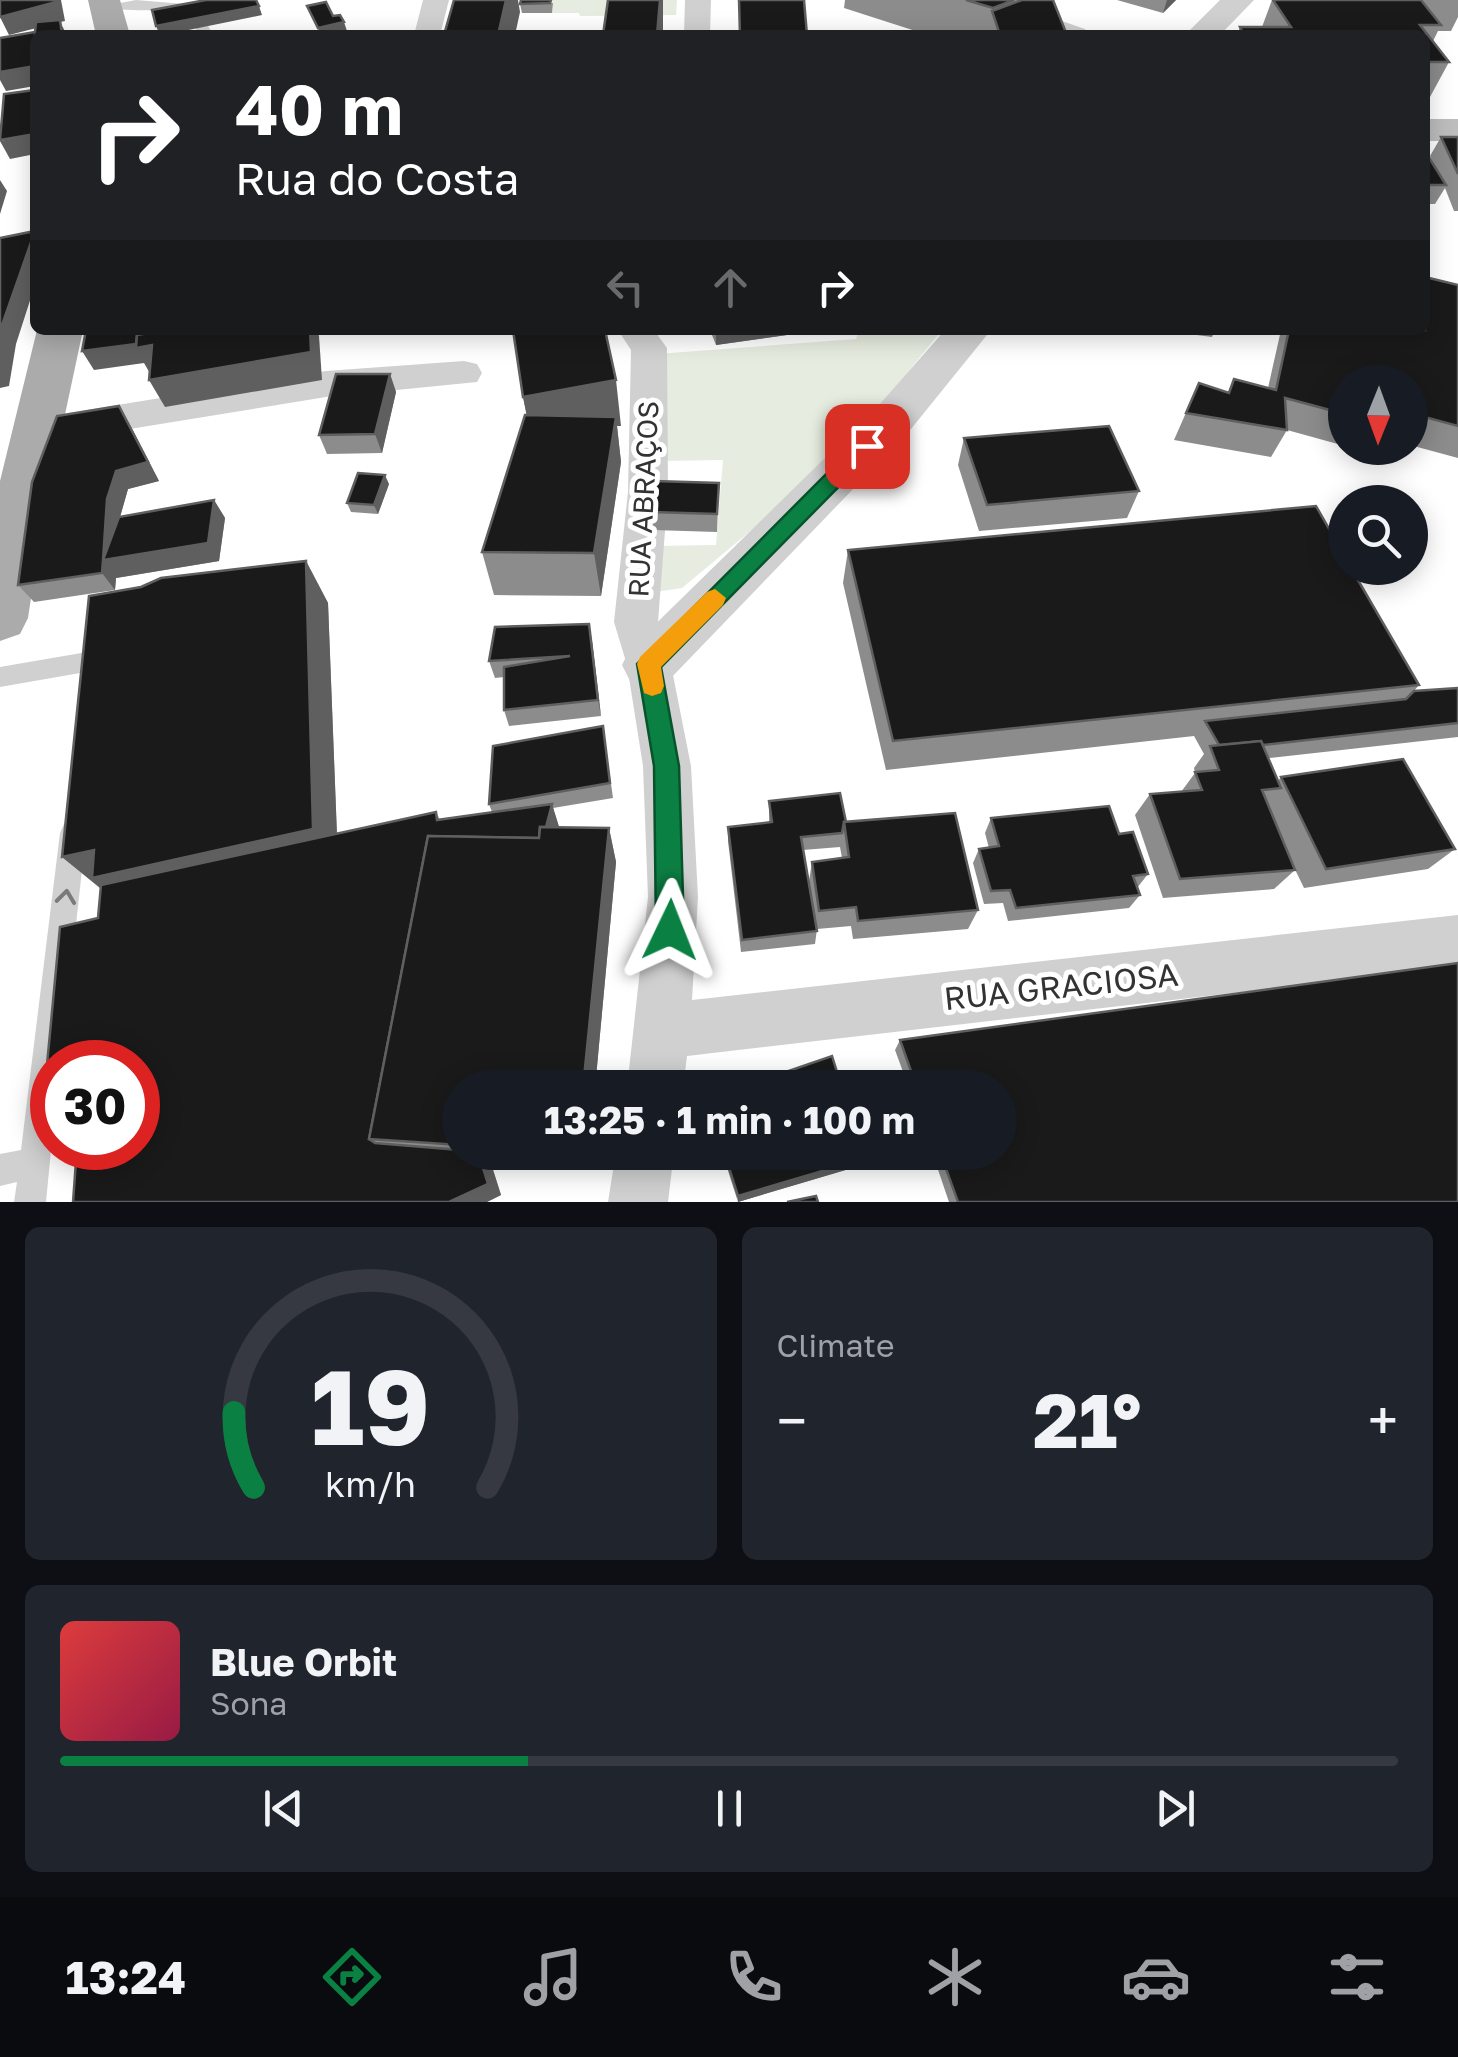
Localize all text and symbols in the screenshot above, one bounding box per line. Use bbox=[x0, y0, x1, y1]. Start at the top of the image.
text: 40 m bbox=[235, 66, 403, 150]
icon: right bbox=[70, 70, 200, 200]
text: Rua do Costa bbox=[235, 151, 519, 205]
icon: left bbox=[598, 260, 653, 315]
icon: ahead bbox=[703, 260, 758, 315]
icon: right bbox=[808, 260, 863, 315]
north arrow bbox=[1328, 365, 1428, 465]
map controls bbox=[1328, 365, 1428, 585]
street label: RUA ABRAÇOS bbox=[621, 400, 665, 598]
pin bbox=[825, 404, 910, 489]
icon: arrive bbox=[840, 419, 895, 474]
button: search bbox=[1328, 485, 1428, 585]
position arrow bbox=[618, 878, 722, 982]
one-way arrow bbox=[55, 888, 76, 904]
street label: RUA GRACIOSA bbox=[942, 955, 1180, 1017]
speed limit sign: 30 bbox=[30, 1040, 160, 1170]
text: 13:25 · 1 min · 100 m bbox=[544, 1097, 915, 1142]
text: Climate bbox=[777, 1326, 895, 1364]
text: 19 bbox=[311, 1343, 431, 1468]
text: 21° bbox=[1033, 1374, 1142, 1465]
text: − bbox=[777, 1387, 807, 1453]
text: + bbox=[1368, 1387, 1398, 1453]
text: km/h bbox=[325, 1462, 416, 1505]
text: Blue Orbit bbox=[210, 1639, 397, 1684]
text: Sona bbox=[210, 1684, 287, 1722]
icon: previous bbox=[256, 1781, 311, 1836]
icon: pause bbox=[702, 1781, 757, 1836]
icon: next bbox=[1148, 1781, 1203, 1836]
icon: directions bbox=[317, 1942, 387, 2012]
icon: music bbox=[518, 1942, 588, 2012]
icon: phone bbox=[719, 1942, 789, 2012]
icon: climate bbox=[920, 1942, 990, 2012]
icon: car bbox=[1121, 1942, 1191, 2012]
icon: filters bbox=[1322, 1942, 1392, 2012]
text: 13:24 bbox=[66, 1950, 186, 2004]

